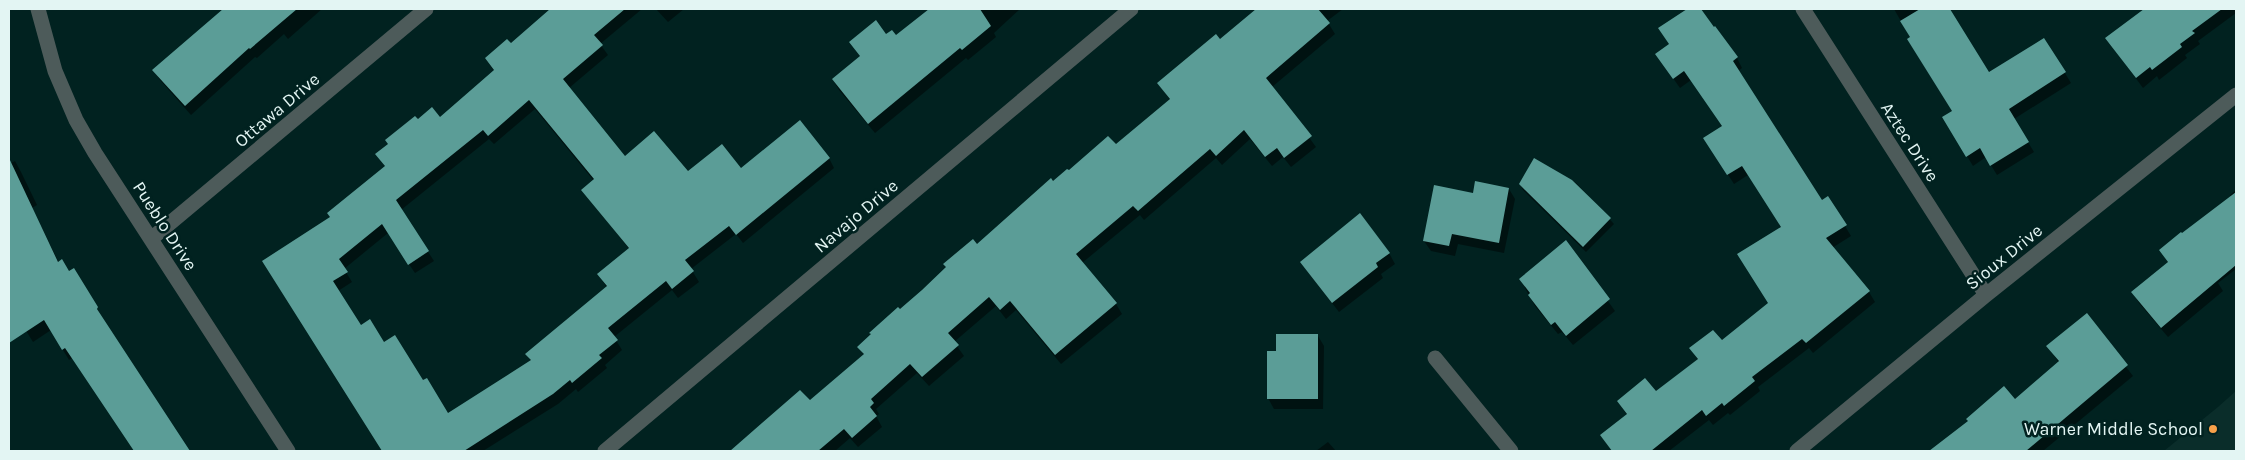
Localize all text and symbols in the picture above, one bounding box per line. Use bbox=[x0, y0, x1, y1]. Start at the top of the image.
street label: Ottawa Drive bbox=[230, 68, 324, 152]
street label: Aztec Drive bbox=[1876, 98, 1944, 186]
street label: Navajo Drive bbox=[809, 174, 903, 258]
street label: Pueblo Drive bbox=[128, 177, 202, 275]
street label: Sioux Drive bbox=[1961, 219, 2047, 295]
place label: Warner Middle School bbox=[2024, 418, 2203, 440]
marker: Warner Middle School bbox=[2207, 423, 2219, 435]

